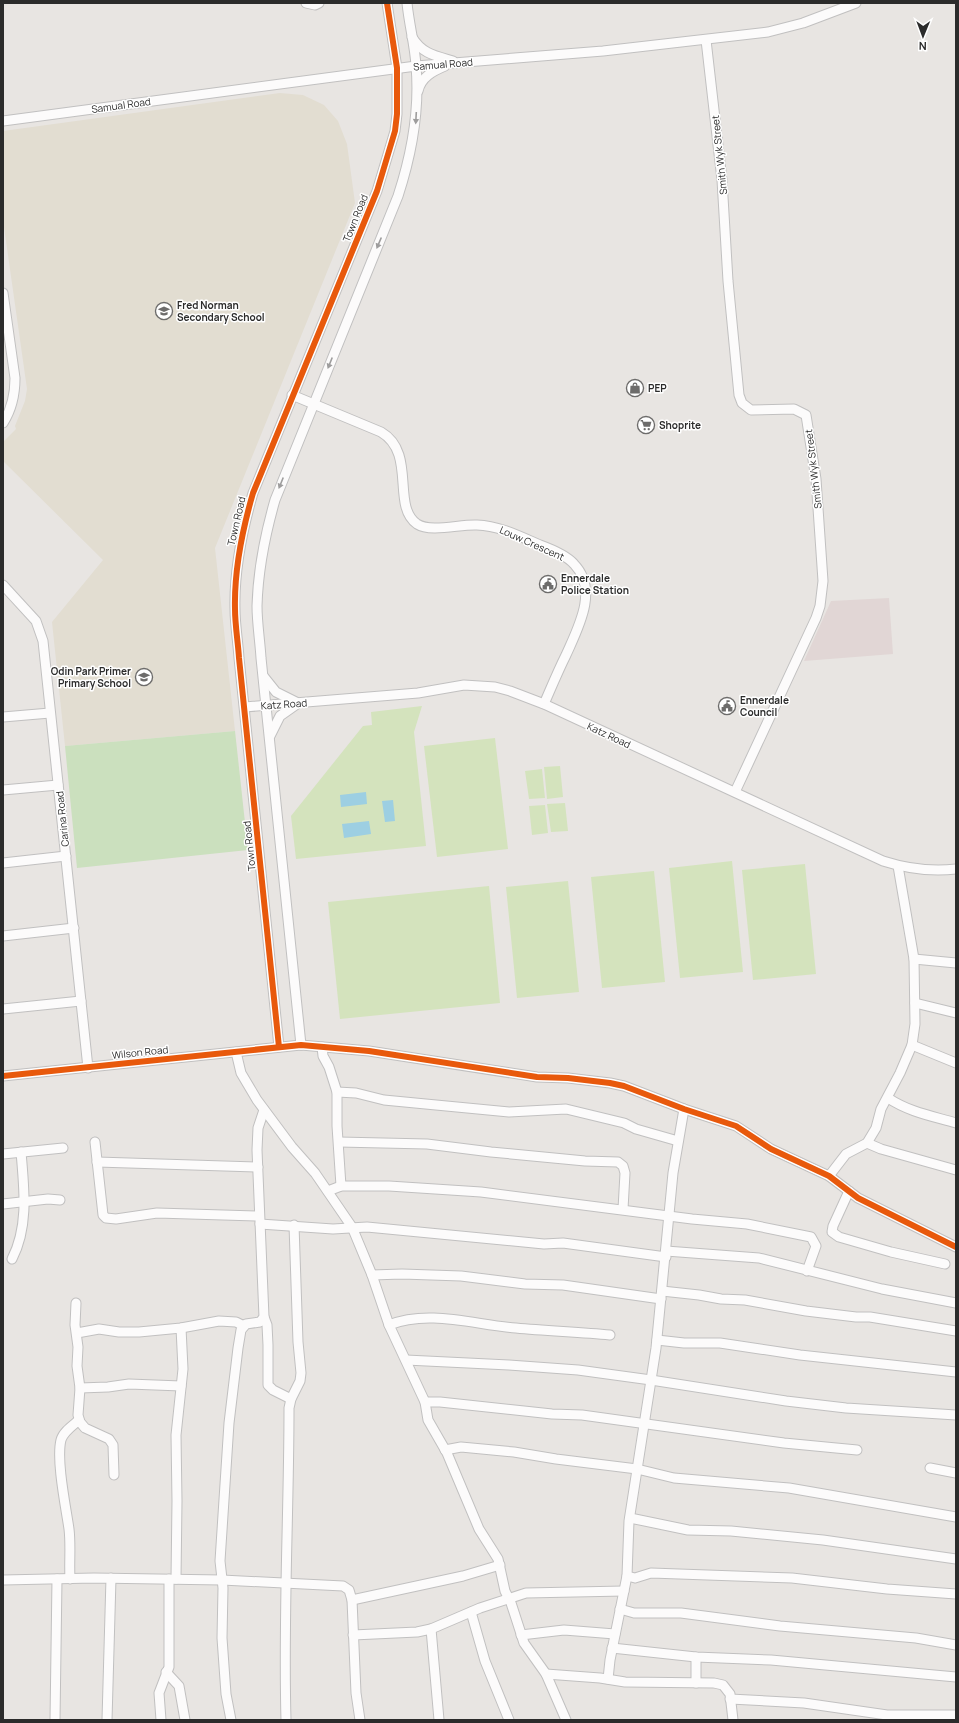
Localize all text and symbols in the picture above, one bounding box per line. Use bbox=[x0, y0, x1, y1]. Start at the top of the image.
north arrow bbox=[903, 16, 943, 56]
text: N bbox=[919, 39, 927, 54]
street label: Samual Road bbox=[413, 54, 473, 74]
street label: Samual Road bbox=[90, 94, 152, 116]
one-way arrow bbox=[412, 112, 419, 124]
street label: Smith Wyk Street bbox=[708, 115, 730, 195]
street label: Town Road bbox=[339, 192, 371, 244]
one-way arrow bbox=[376, 237, 382, 249]
place label: Fred Norman Secondary School bbox=[177, 298, 265, 324]
school or university icon: Fred Norman Secondary School bbox=[154, 301, 174, 321]
one-way arrow bbox=[326, 357, 332, 369]
shop icon: PEP bbox=[625, 378, 645, 398]
place label: PEP bbox=[648, 381, 667, 395]
supermarket icon: Shoprite bbox=[636, 415, 656, 435]
place label: Shoprite bbox=[659, 418, 701, 432]
street label: Smith Wyk Street bbox=[801, 428, 825, 510]
one-way arrow bbox=[278, 478, 284, 490]
street label: Town Road bbox=[224, 495, 248, 547]
street label: Louw Crescent bbox=[497, 522, 567, 564]
place label: Ennerdale Police Station bbox=[561, 571, 629, 597]
public building icon: Ennerdale Police Station bbox=[538, 574, 558, 594]
place label: Odin Park Primer Primary School bbox=[51, 664, 131, 690]
school or university icon: Odin Park Primer Primary School bbox=[134, 667, 154, 687]
place label: Ennerdale Council bbox=[740, 693, 789, 719]
street label: Katz Road bbox=[260, 695, 308, 713]
public building icon: Ennerdale Council bbox=[717, 696, 737, 716]
street label: Katz Road bbox=[585, 719, 633, 751]
street label: Carina Road bbox=[52, 790, 72, 848]
street label: Town Road bbox=[239, 820, 259, 872]
street label: Wilson Road bbox=[111, 1042, 169, 1062]

